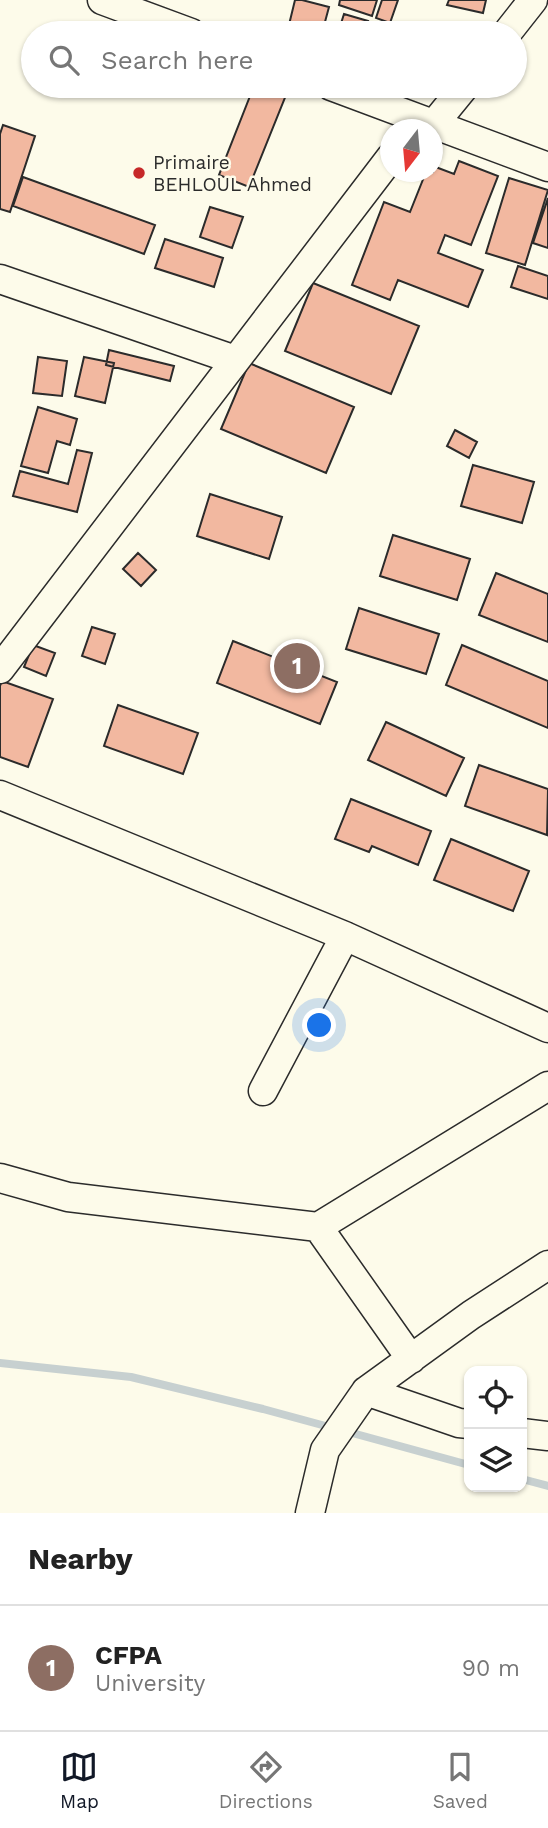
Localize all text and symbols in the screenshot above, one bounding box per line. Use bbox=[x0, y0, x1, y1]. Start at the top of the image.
search box bbox=[21, 21, 527, 98]
icon: search bbox=[45, 41, 83, 79]
text: Search here bbox=[101, 45, 253, 75]
north arrow bbox=[380, 119, 443, 182]
place label: Primaire BEHLOUL Ahmed bbox=[153, 151, 312, 196]
marker: Primaire BEHLOUL Ahmed bbox=[131, 165, 147, 181]
pin: 1 bbox=[274, 640, 320, 692]
your location bbox=[302, 1008, 336, 1042]
map controls bbox=[464, 1366, 527, 1492]
button: locate bbox=[464, 1366, 527, 1429]
button: layers bbox=[464, 1429, 527, 1492]
text: Nearby bbox=[28, 1541, 133, 1576]
text: CFPA bbox=[95, 1640, 162, 1670]
text: 1 bbox=[46, 1655, 56, 1682]
text: 90 m bbox=[462, 1655, 520, 1682]
text: University bbox=[95, 1670, 205, 1697]
tab: Map bbox=[60, 1748, 99, 1813]
tab: Directions bbox=[219, 1748, 313, 1813]
tab: Saved bbox=[433, 1748, 488, 1813]

